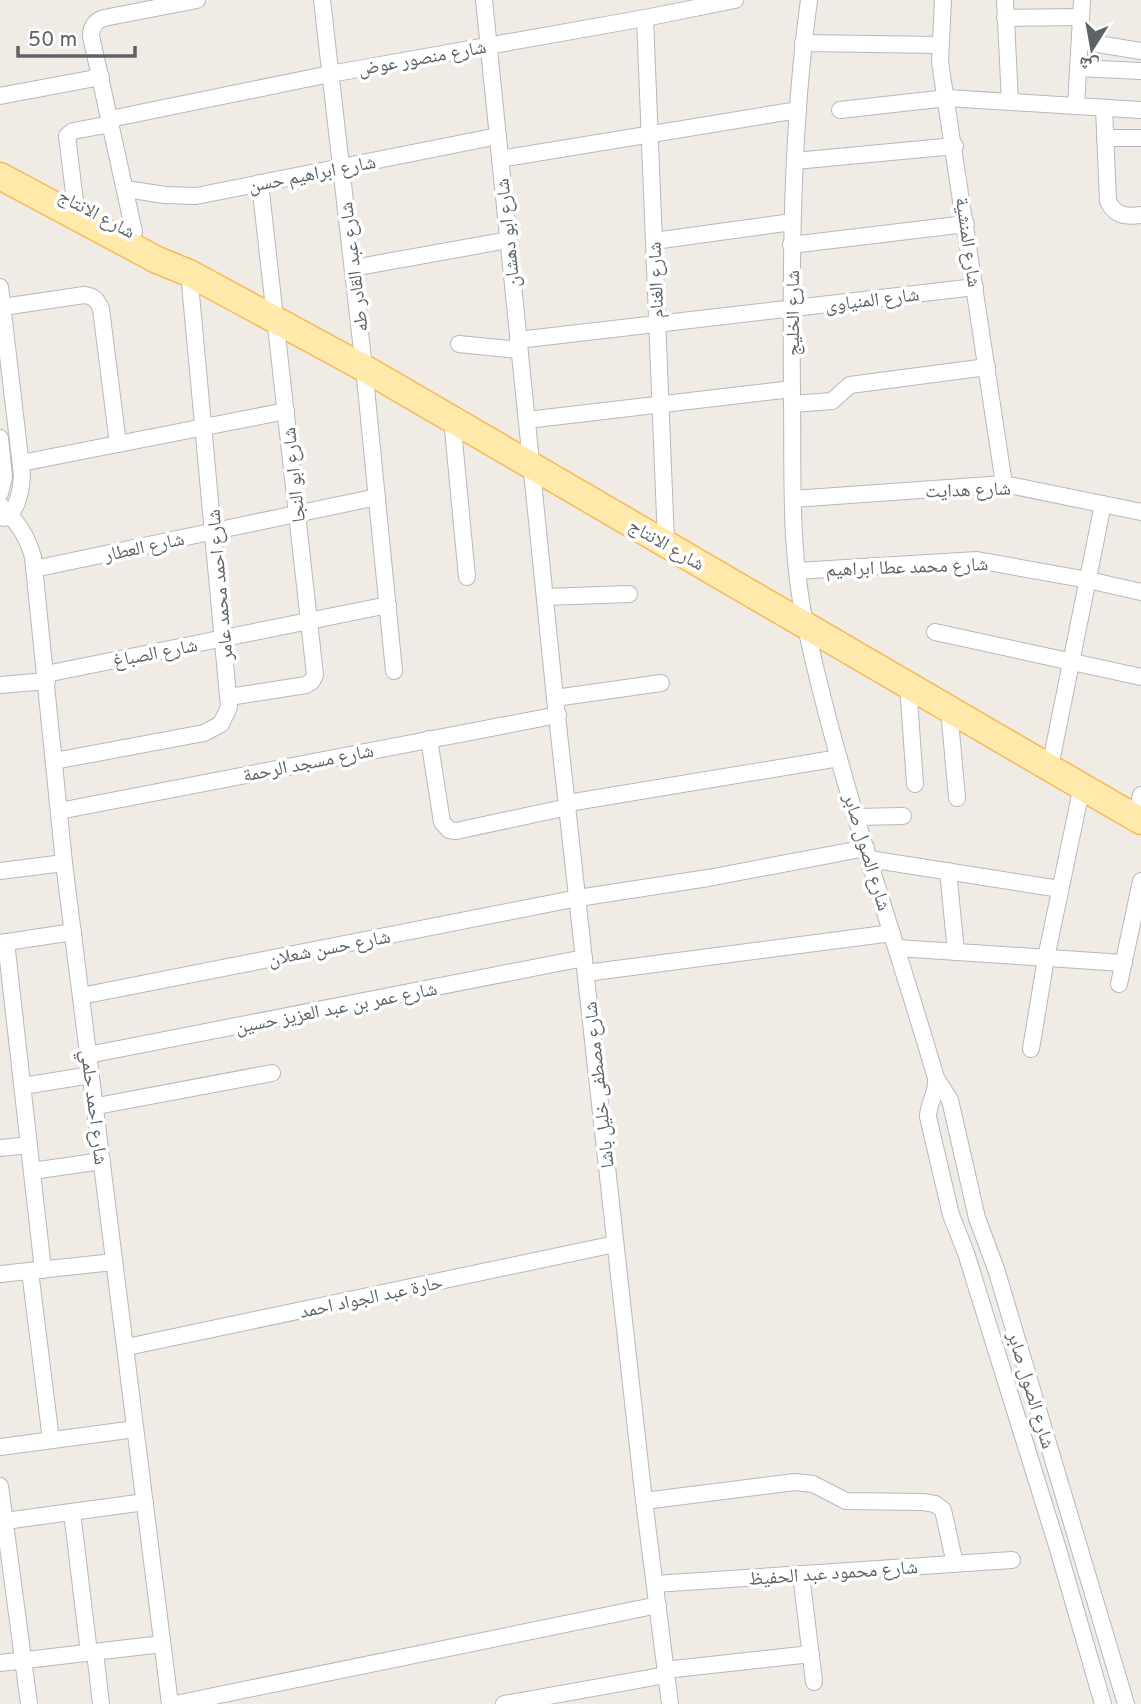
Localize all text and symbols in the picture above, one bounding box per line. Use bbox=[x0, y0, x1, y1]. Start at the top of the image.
scale bar bbox=[18, 14, 135, 58]
north arrow bbox=[1057, 14, 1127, 84]
text: 50 m bbox=[28, 27, 77, 54]
street label: شارع منصور عوض bbox=[356, 36, 488, 82]
text: ش bbox=[1077, 50, 1101, 77]
street label: شارع ابراهيم حسن bbox=[247, 151, 378, 199]
street label: شارع ابو دهشان bbox=[491, 177, 527, 289]
street label: شارع الانتاج bbox=[53, 184, 139, 245]
street label: شارع المنشية bbox=[949, 196, 985, 289]
street label: شارع عبد القادر طه bbox=[335, 200, 375, 333]
street label: شارع الغنام bbox=[644, 241, 670, 319]
street label: شارع الخليج bbox=[782, 270, 806, 356]
street label: شارع المنياوى bbox=[824, 283, 921, 319]
street label: شارع ابو النجا bbox=[278, 426, 312, 523]
street label: شارع هدايت bbox=[925, 478, 1011, 504]
street label: شارع احمد محمد عامر bbox=[202, 508, 240, 663]
street label: شارع الانتاج bbox=[624, 514, 708, 577]
street label: شارع العطار bbox=[101, 528, 187, 568]
street label: شارع محمد عطا ابراهيم bbox=[825, 553, 989, 583]
street label: شارع الصباغ bbox=[111, 634, 200, 674]
street label: شارع مسجد الرحمة bbox=[241, 740, 376, 788]
street label: شارع الصول صابر bbox=[837, 790, 895, 914]
street label: شارع حسن شعلان bbox=[266, 925, 393, 973]
street label: شارع عمر بن عبد العزيز حسين bbox=[233, 978, 439, 1040]
street label: شارع مصطفى خليل باشا bbox=[579, 1000, 621, 1169]
street label: شارع احمد حلمي bbox=[72, 1048, 112, 1167]
street label: حارة عبد الجواد احمد bbox=[298, 1271, 445, 1325]
street label: شارع الصول صابر bbox=[1001, 1328, 1059, 1452]
street label: شارع محمود عبد الحفيظ bbox=[748, 1556, 919, 1592]

